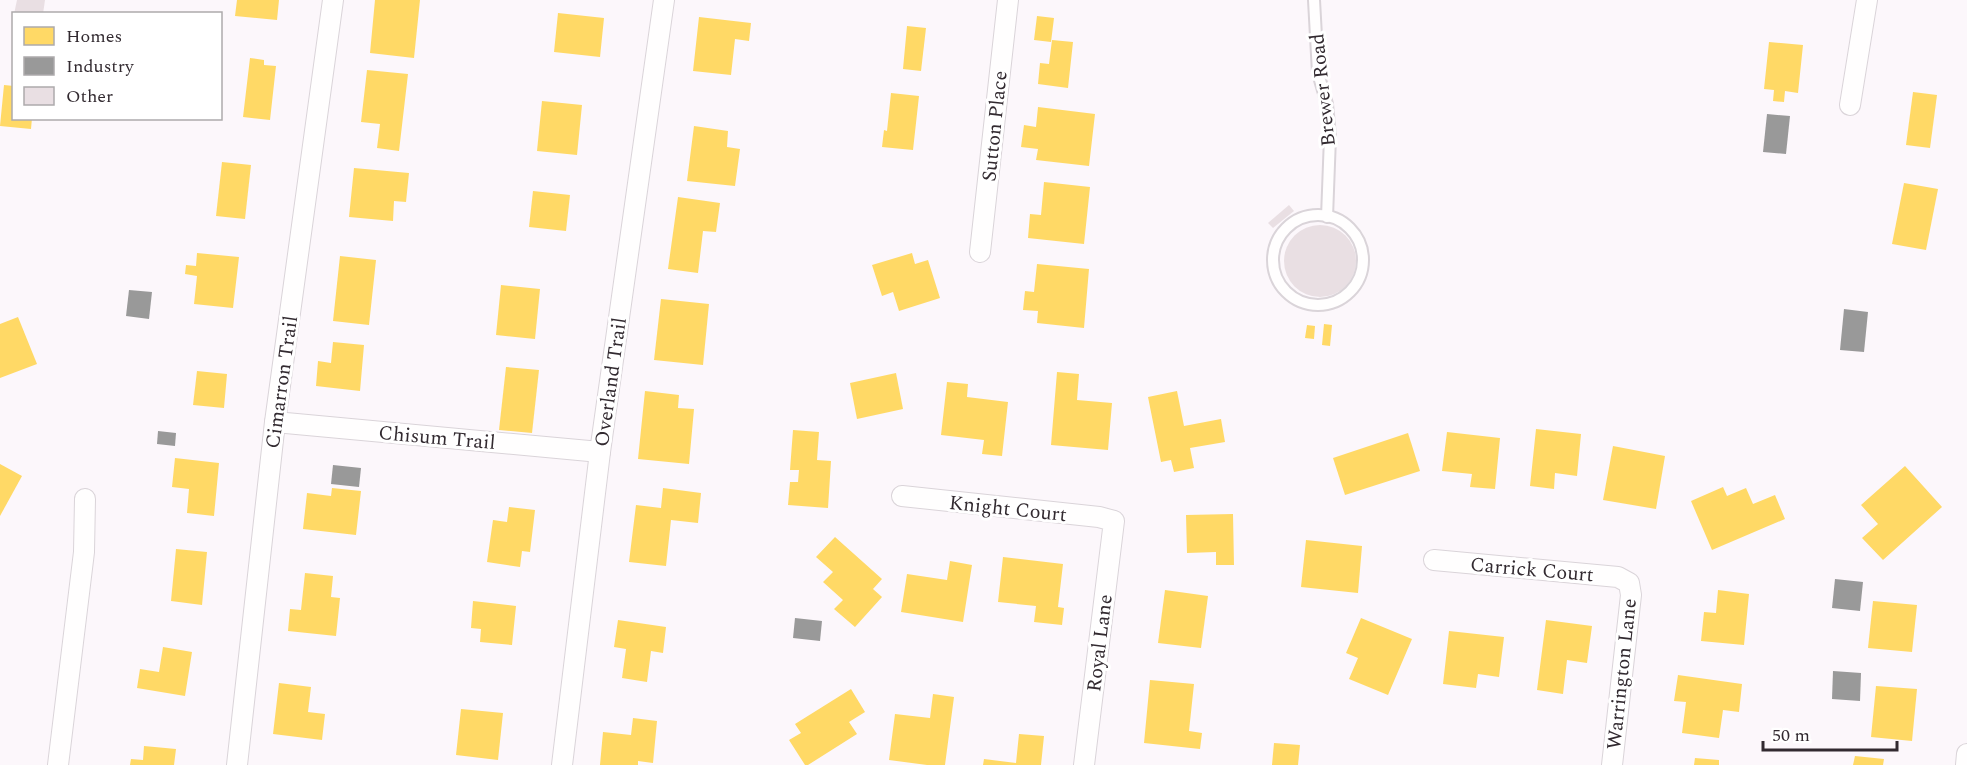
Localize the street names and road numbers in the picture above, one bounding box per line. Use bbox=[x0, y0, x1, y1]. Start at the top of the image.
street label: Brewer Road bbox=[1302, 32, 1344, 148]
street label: Sutton Place bbox=[974, 69, 1016, 183]
street label: Cimarron Trail bbox=[258, 314, 306, 451]
street label: Overland Trail bbox=[587, 316, 635, 449]
street label: Chisum Trail bbox=[377, 418, 497, 458]
street label: Knight Court bbox=[948, 488, 1068, 530]
street label: Carrick Court bbox=[1469, 550, 1595, 590]
street label: Royal Lane bbox=[1079, 593, 1121, 694]
street label: Warrington Lane bbox=[1599, 597, 1645, 751]

